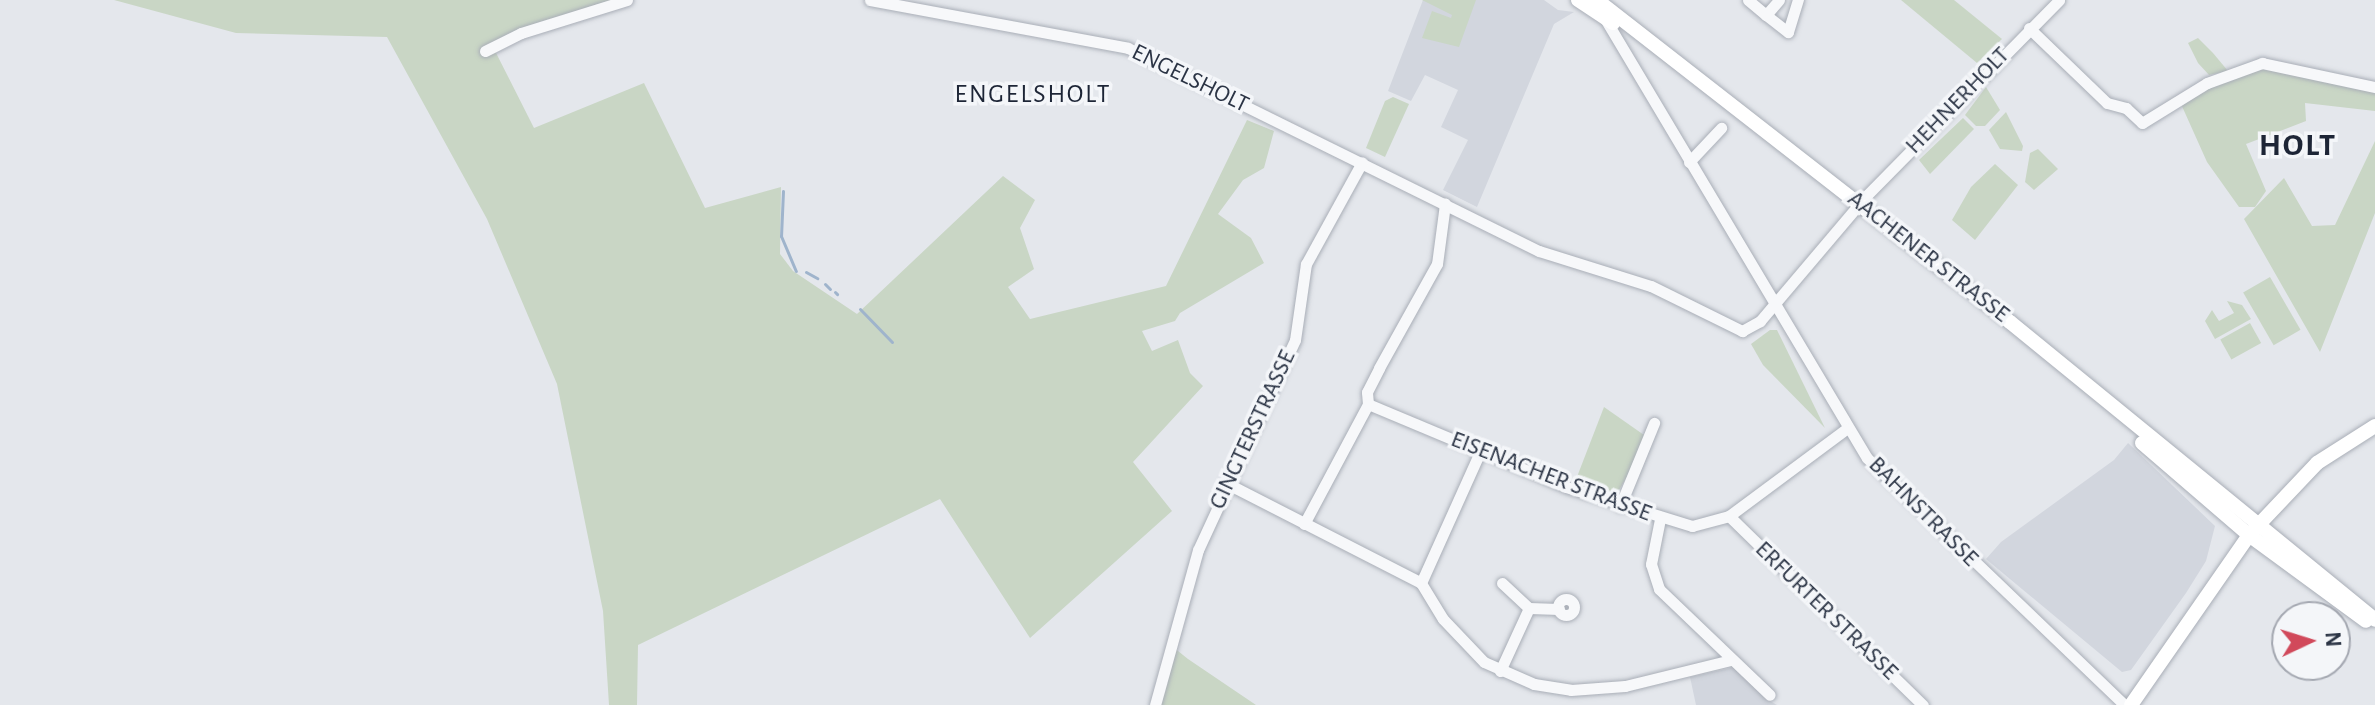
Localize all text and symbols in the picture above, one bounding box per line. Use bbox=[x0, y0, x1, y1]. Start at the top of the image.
street label: ENGELSHOLT bbox=[1127, 38, 1253, 120]
street label: HEHNERHOLT bbox=[1900, 42, 2016, 160]
district label: ENGELSHOLT bbox=[954, 79, 1112, 111]
district label: HOLT bbox=[2259, 126, 2337, 164]
street label: AACHENER STRASSE bbox=[1841, 185, 2015, 329]
street label: GINGTERSTRASSE bbox=[1204, 346, 1302, 514]
street label: EISENACHER STRASSE bbox=[1447, 425, 1655, 529]
street label: BAHNSTRASSE bbox=[1862, 451, 1984, 573]
street label: ERFURTER STRASSE bbox=[1749, 536, 1903, 686]
north arrow bbox=[2271, 601, 2351, 681]
text: N bbox=[2321, 631, 2344, 648]

